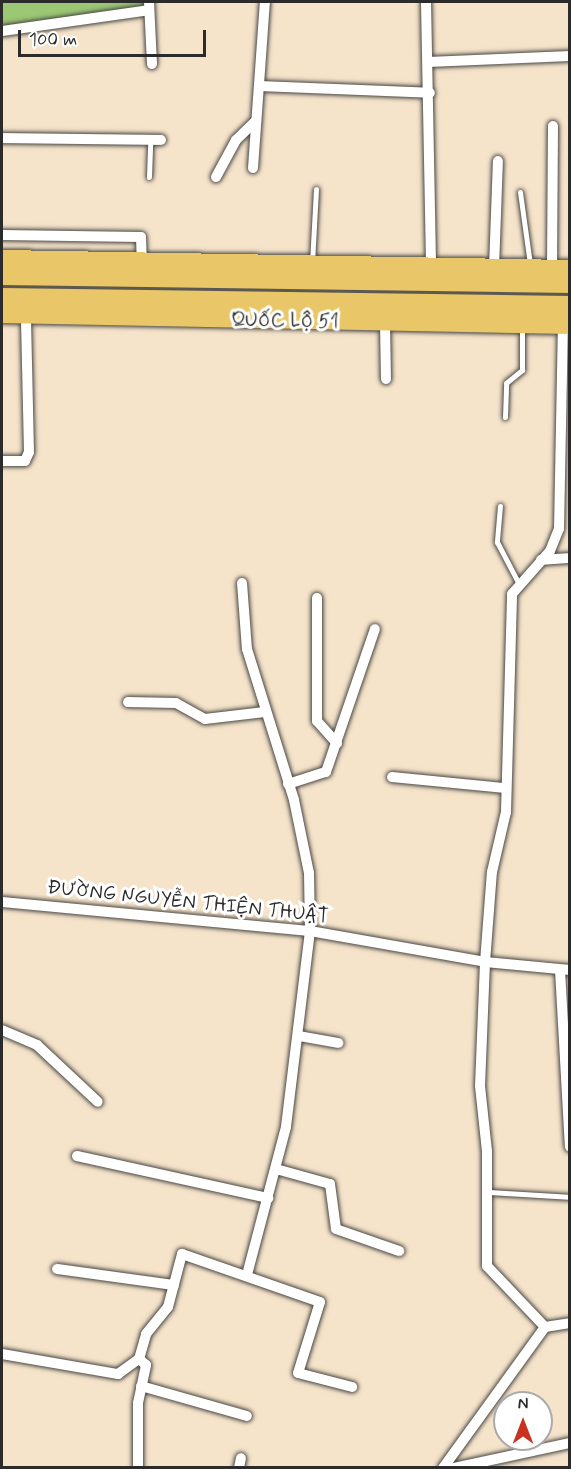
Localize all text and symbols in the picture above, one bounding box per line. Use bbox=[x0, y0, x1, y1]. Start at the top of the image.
scale bar bbox=[21, 18, 208, 56]
text: 100 m bbox=[29, 28, 77, 52]
street label: QUỐC LỘ 51 bbox=[230, 308, 340, 334]
street label: ĐƯỜNG NGUYỄN THIỆN THUẬT bbox=[49, 876, 327, 928]
north arrow bbox=[493, 1391, 553, 1451]
text: N bbox=[518, 1394, 528, 1415]

